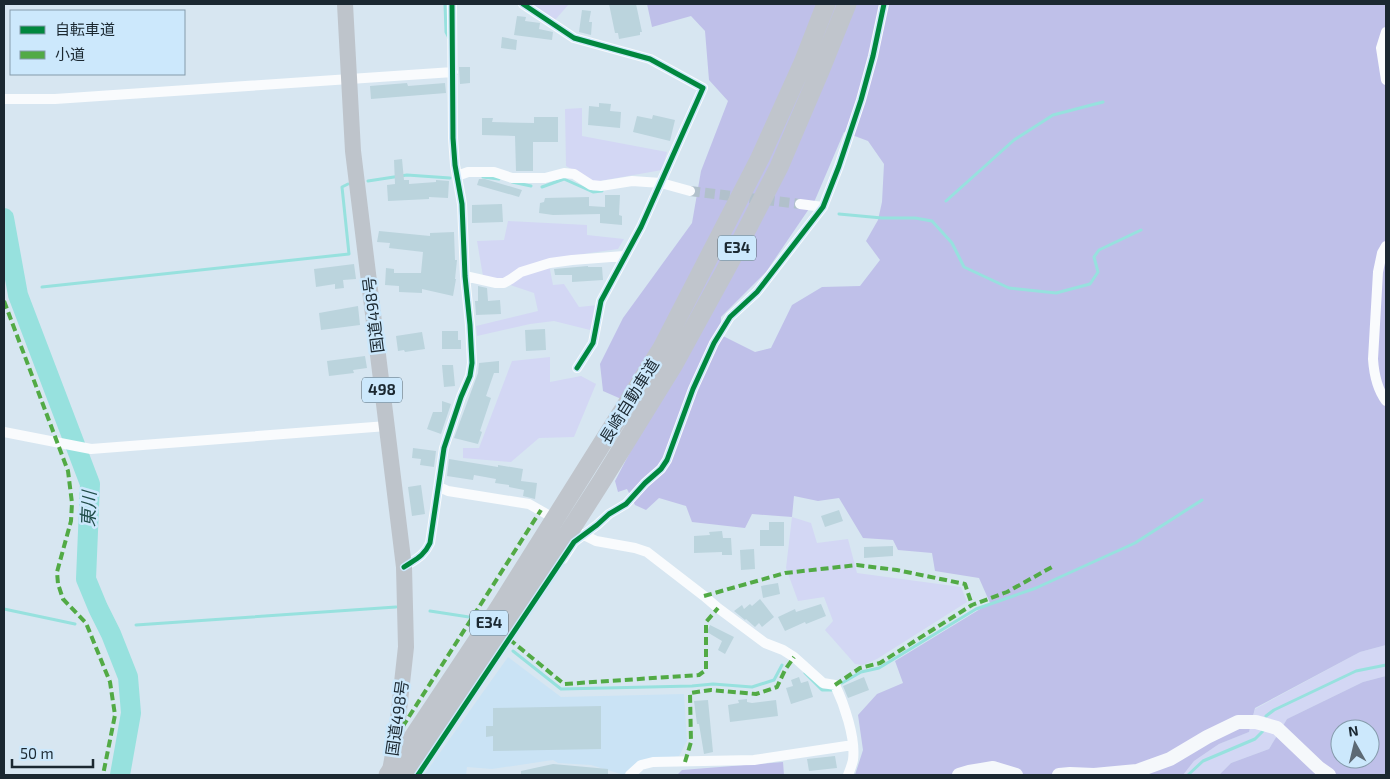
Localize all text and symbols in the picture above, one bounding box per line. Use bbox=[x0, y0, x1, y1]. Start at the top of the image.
legend bbox=[10, 10, 185, 75]
text: 自転車道 bbox=[55, 20, 115, 38]
text: 小道 bbox=[55, 45, 85, 63]
road number: E34 bbox=[718, 236, 756, 260]
street label: 国道498号 bbox=[358, 276, 387, 354]
street label: 長崎自動車道 bbox=[595, 355, 662, 446]
road number: 498 bbox=[362, 378, 402, 402]
water label: 東川 bbox=[76, 489, 100, 527]
road number: E34 bbox=[470, 610, 508, 636]
street label: 国道498号 bbox=[382, 679, 411, 757]
north arrow bbox=[1330, 719, 1380, 769]
text: N bbox=[1347, 722, 1359, 740]
scale bar bbox=[12, 736, 94, 768]
text: 50 m bbox=[20, 744, 54, 762]

